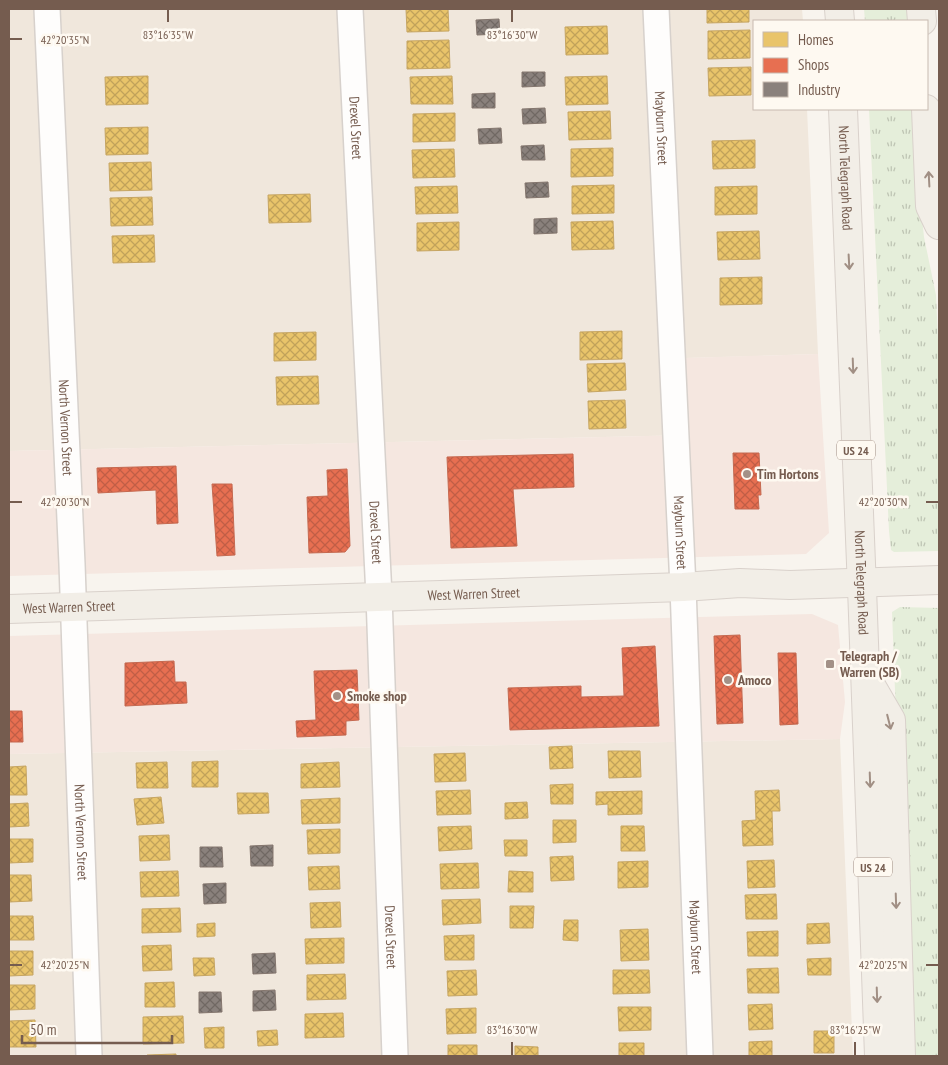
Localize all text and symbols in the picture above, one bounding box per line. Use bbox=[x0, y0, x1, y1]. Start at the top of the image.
legend bbox=[753, 20, 928, 110]
text: 83°16'35"W bbox=[143, 27, 193, 42]
text: 83°16'30"W bbox=[487, 27, 537, 42]
text: Homes bbox=[798, 30, 834, 49]
text: 42°20'35"N bbox=[41, 32, 89, 47]
text: Shops bbox=[798, 55, 829, 74]
text: Industry bbox=[798, 80, 840, 99]
street label: Mayburn Street bbox=[651, 91, 672, 165]
street label: Drexel Street bbox=[345, 96, 366, 160]
street label: North Telegraph Road bbox=[835, 125, 857, 231]
one-way arrow bbox=[924, 171, 933, 187]
one-way arrow bbox=[844, 254, 854, 270]
one-way arrow bbox=[849, 358, 858, 374]
street label: North Vernon Street bbox=[55, 379, 77, 476]
road number: US 24 bbox=[837, 440, 875, 460]
place label: Tim Hortons bbox=[757, 465, 819, 483]
marker: Tim Hortons bbox=[741, 468, 753, 480]
text: 42°20'30"N bbox=[41, 494, 89, 509]
text: 42°20'30"N bbox=[859, 494, 907, 509]
street label: Mayburn Street bbox=[670, 495, 691, 570]
street label: Drexel Street bbox=[365, 500, 386, 565]
street label: North Telegraph Road bbox=[851, 530, 873, 635]
street label: West Warren Street bbox=[427, 583, 520, 604]
street label: West Warren Street bbox=[23, 597, 115, 618]
place label: Telegraph / Warren (SB) bbox=[839, 647, 899, 681]
marker: Telegraph / Warren (SB) bbox=[824, 658, 836, 670]
place label: Amoco bbox=[737, 671, 771, 689]
marker: Amoco bbox=[722, 674, 734, 686]
place label: Smoke shop bbox=[347, 687, 407, 705]
marker: Smoke shop bbox=[331, 690, 343, 702]
one-way arrow bbox=[885, 713, 894, 729]
one-way arrow bbox=[866, 772, 875, 788]
street label: North Vernon Street bbox=[71, 784, 92, 881]
road number: US 24 bbox=[854, 858, 892, 876]
one-way arrow bbox=[892, 893, 901, 909]
street label: Mayburn Street bbox=[685, 900, 706, 975]
street label: Drexel Street bbox=[381, 905, 401, 969]
text: 42°20'25"N bbox=[41, 957, 89, 972]
text: 42°20'25"N bbox=[859, 957, 907, 972]
one-way arrow bbox=[873, 987, 882, 1003]
scale bar bbox=[22, 1012, 172, 1044]
text: 50 m bbox=[30, 1020, 56, 1039]
text: 83°16'30"W bbox=[487, 1022, 537, 1037]
text: 83°16'25"W bbox=[830, 1022, 880, 1037]

